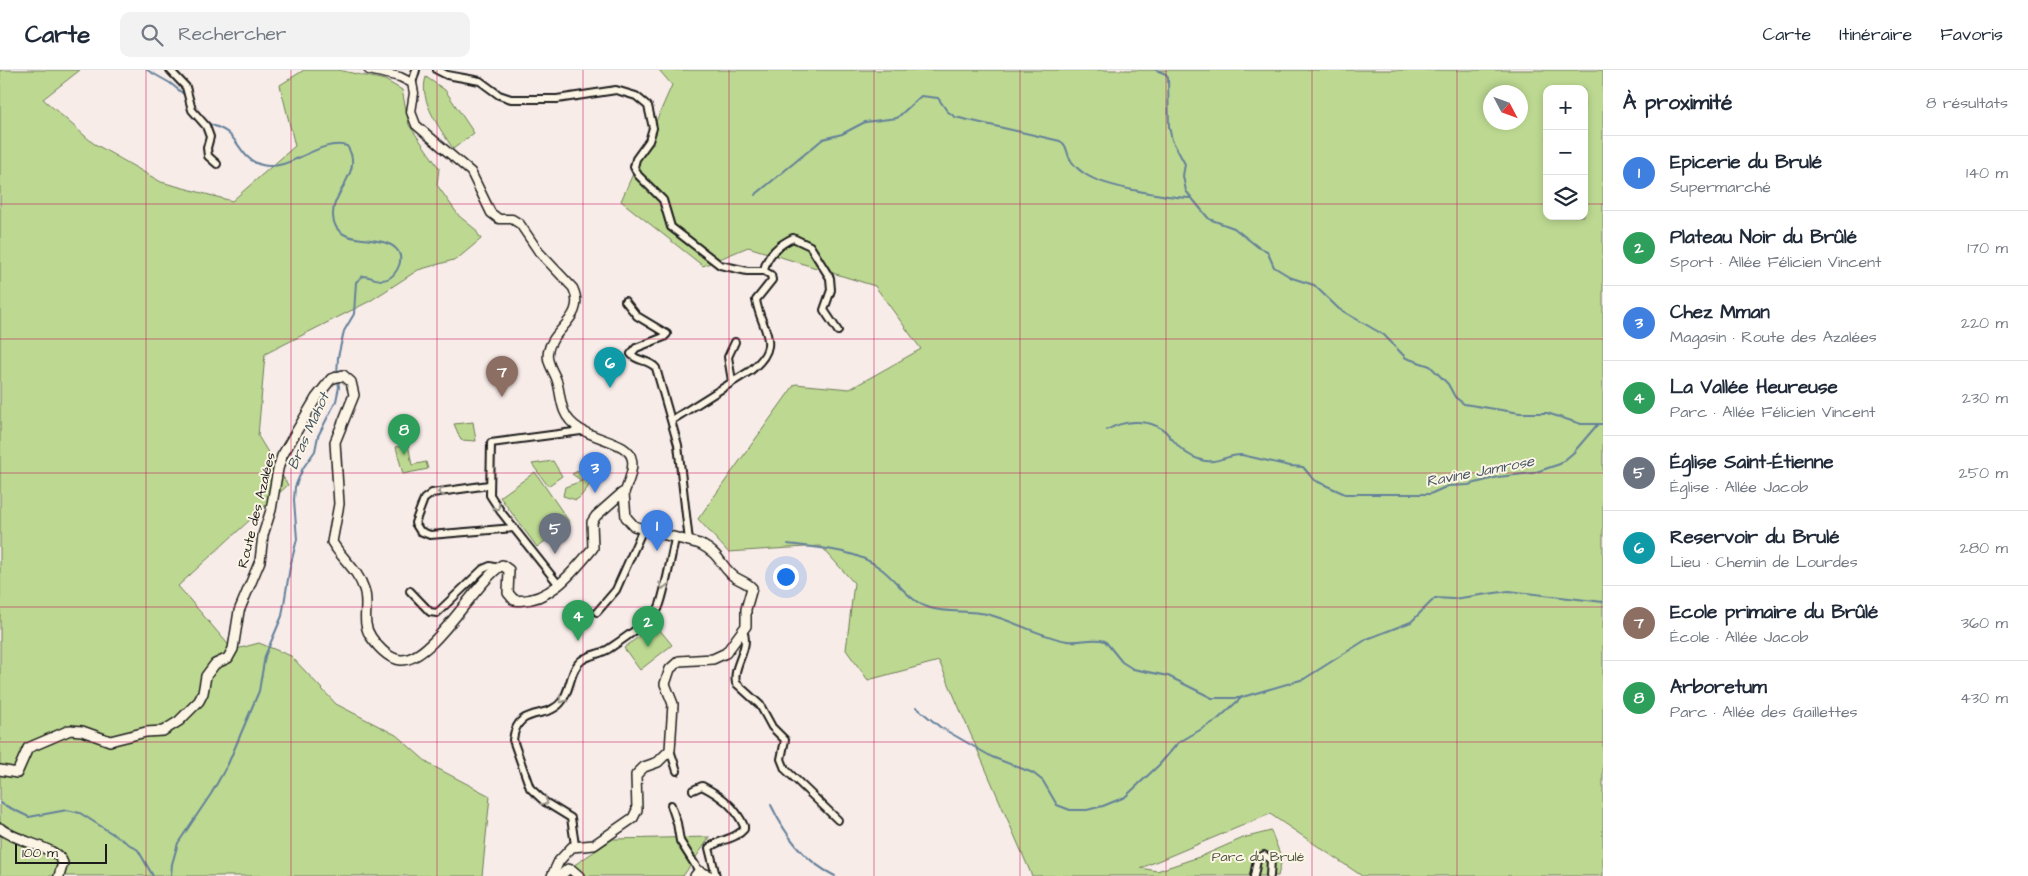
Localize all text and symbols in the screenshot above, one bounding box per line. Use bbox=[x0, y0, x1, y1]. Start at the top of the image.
search box bbox=[120, 12, 470, 57]
text: Carte bbox=[25, 18, 90, 52]
icon: search bbox=[138, 21, 166, 49]
text: Rechercher bbox=[178, 21, 286, 48]
text: Carte bbox=[1762, 22, 1811, 47]
text: Itinéraire bbox=[1839, 22, 1912, 47]
text: Favoris bbox=[1940, 22, 2003, 47]
north arrow bbox=[1483, 85, 1528, 130]
map controls bbox=[1543, 85, 1588, 220]
button: + bbox=[1543, 85, 1588, 130]
text: À proximité bbox=[1623, 88, 1732, 117]
text: 8 résultats bbox=[1926, 92, 2008, 114]
button: − bbox=[1543, 130, 1588, 175]
text: Epicerie du Brulé bbox=[1670, 149, 1822, 176]
text: 1 bbox=[1638, 162, 1640, 184]
text: 140 m bbox=[1966, 162, 2008, 184]
button: layers bbox=[1543, 175, 1588, 220]
text: Supermarché bbox=[1670, 176, 1771, 198]
text: Plateau Noir du Brûlé bbox=[1670, 224, 1857, 251]
text: 2 bbox=[1634, 237, 1644, 259]
text: 170 m bbox=[1967, 237, 2008, 259]
text: Sport · Allée Félicien Vincent bbox=[1670, 251, 1882, 273]
text: Chez Mman bbox=[1670, 299, 1770, 326]
text: 3 bbox=[1635, 312, 1643, 334]
text: 220 m bbox=[1961, 312, 2008, 334]
text: Magasin · Route des Azalées bbox=[1670, 326, 1877, 348]
pin: 6 bbox=[594, 347, 626, 388]
pin: 7 bbox=[486, 356, 518, 397]
text: La Vallée Heureuse bbox=[1670, 374, 1838, 401]
text: 4 bbox=[1634, 387, 1644, 409]
text: 230 m bbox=[1962, 387, 2008, 409]
water label: Bras Mahot bbox=[282, 388, 336, 473]
text: Parc · Allée Félicien Vincent bbox=[1670, 401, 1875, 423]
pin: 8 bbox=[388, 414, 420, 455]
text: Église Saint-Étienne bbox=[1670, 449, 1834, 476]
street label: Route des Azalées bbox=[233, 450, 281, 570]
water label: Ravine Jamrose bbox=[1424, 451, 1537, 492]
pin: 3 bbox=[579, 452, 611, 493]
text: 5 bbox=[1633, 462, 1645, 484]
text: 250 m bbox=[1959, 462, 2008, 484]
text: Église · Allée Jacob bbox=[1670, 476, 1808, 498]
one-way arrow bbox=[436, 486, 444, 497]
one-way arrow bbox=[491, 501, 500, 511]
pin: 1 bbox=[641, 510, 673, 551]
pin: 5 bbox=[539, 513, 571, 554]
text: Reservoir du Brulé bbox=[1670, 524, 1840, 551]
text: 6 bbox=[1634, 537, 1644, 559]
text: 280 m bbox=[1960, 537, 2008, 559]
text: Lieu · Chemin de Lourdes bbox=[1670, 551, 1858, 573]
your location bbox=[773, 564, 799, 590]
one-way arrow bbox=[658, 581, 669, 590]
text: Ecole primaire du Brûlé bbox=[1670, 599, 1878, 626]
pin: 4 bbox=[562, 600, 594, 641]
pin: 2 bbox=[632, 606, 664, 647]
text: 7 bbox=[1634, 612, 1644, 634]
text: 360 m bbox=[1961, 612, 2008, 634]
text: École · Allée Jacob bbox=[1670, 626, 1809, 648]
text: Arboretum bbox=[1670, 674, 1767, 701]
text: 8 bbox=[1634, 687, 1644, 709]
text: 430 m bbox=[1960, 687, 2008, 709]
one-way arrow bbox=[559, 694, 567, 703]
text: Parc · Allée des Gaillettes bbox=[1670, 701, 1858, 723]
one-way arrow bbox=[539, 796, 549, 805]
scale bar bbox=[15, 841, 108, 864]
text: 100 m bbox=[22, 843, 58, 863]
park label: Parc du Brulé bbox=[1212, 847, 1305, 867]

